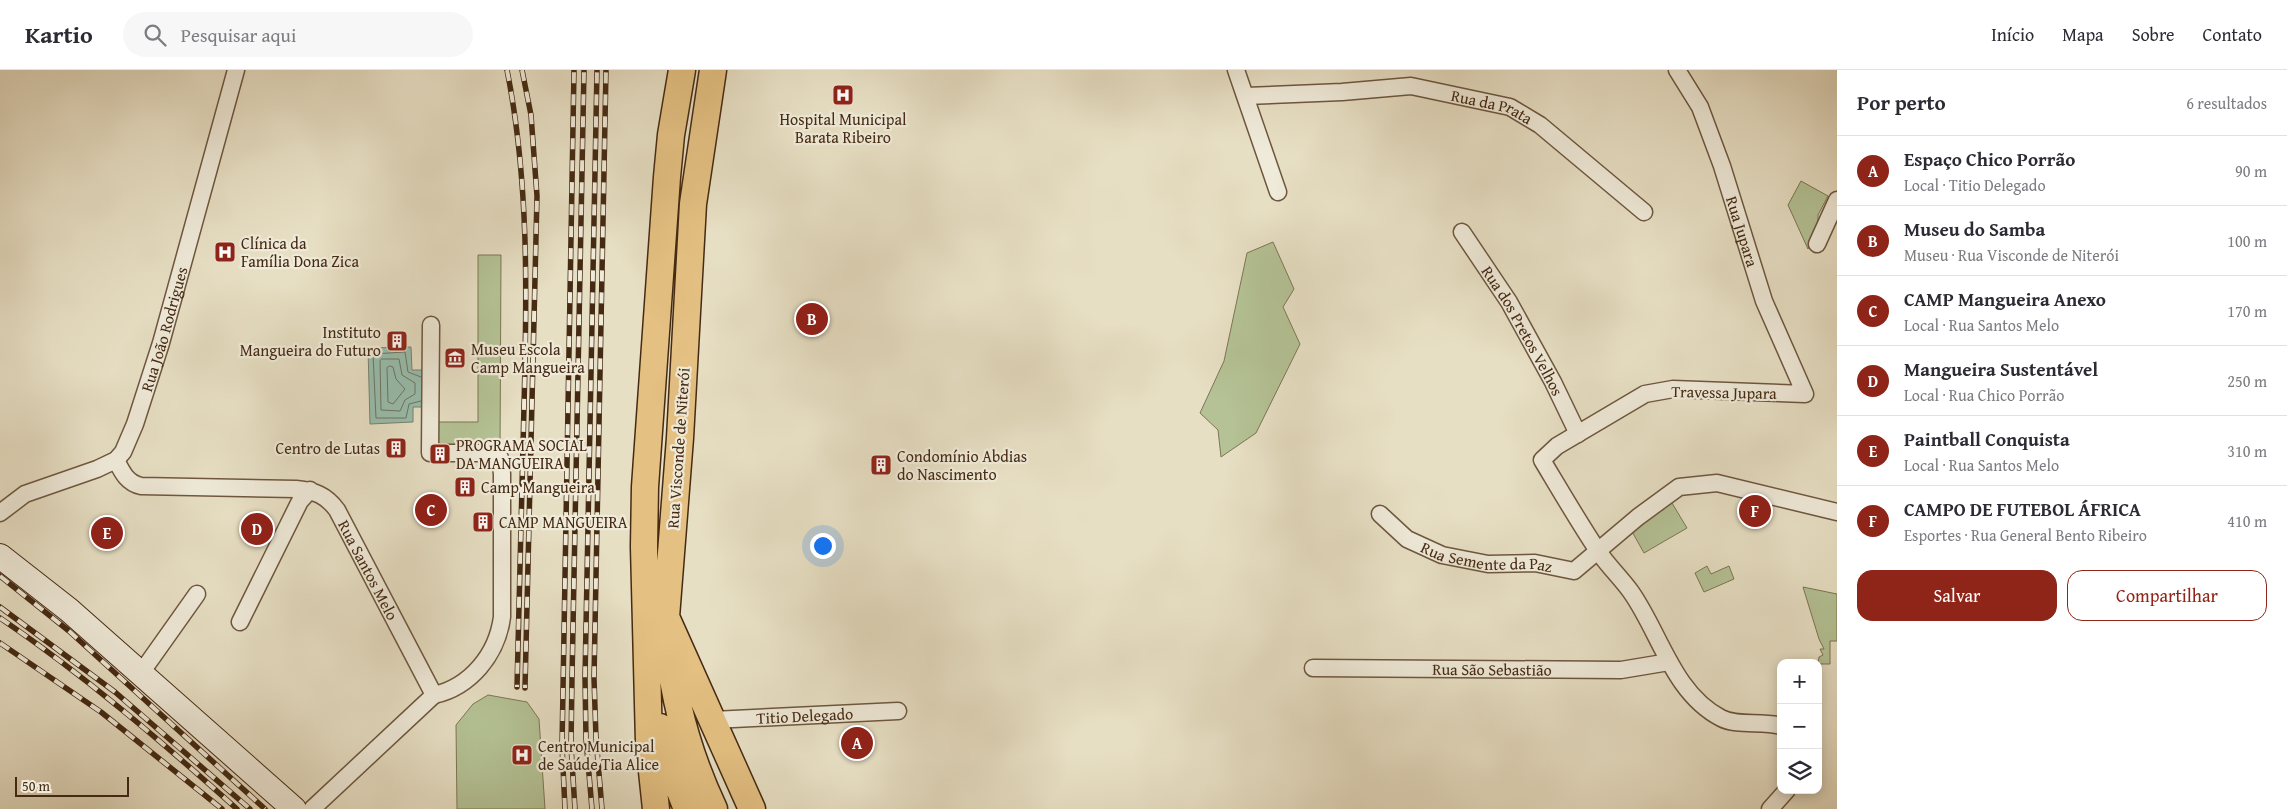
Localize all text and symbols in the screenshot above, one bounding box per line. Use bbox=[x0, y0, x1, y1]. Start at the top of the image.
search box bbox=[123, 12, 473, 57]
text: Kartio bbox=[25, 17, 93, 52]
icon: search bbox=[141, 21, 169, 49]
text: Pesquisar aqui bbox=[181, 21, 296, 49]
text: Início bbox=[1991, 21, 2034, 48]
text: Mapa bbox=[2062, 21, 2104, 48]
text: Sobre bbox=[2132, 21, 2175, 48]
text: Contato bbox=[2203, 21, 2262, 48]
hospital icon: Hospital Municipal Barata Ribeiro bbox=[831, 83, 855, 107]
street label: Rua da Prata bbox=[1449, 83, 1538, 130]
text: Por perto bbox=[1857, 87, 1946, 118]
text: 6 resultados bbox=[2186, 91, 2267, 115]
place label: Hospital Municipal Barata Ribeiro bbox=[779, 107, 907, 149]
text: Espaço Chico Porrão bbox=[1904, 145, 2075, 173]
text: A bbox=[1868, 159, 1878, 183]
text: 90 m bbox=[2235, 159, 2267, 183]
text: Local · Titio Delegado bbox=[1904, 173, 2046, 197]
street label: Rua Jupara bbox=[1720, 193, 1765, 270]
text: Museu do Samba bbox=[1904, 215, 2045, 243]
text: B bbox=[1868, 229, 1878, 253]
text: 100 m bbox=[2227, 229, 2267, 253]
place label: Clínica da Família Dona Zica bbox=[241, 231, 359, 273]
hospital icon: Clínica da Família Dona Zica bbox=[213, 240, 237, 264]
text: Museu · Rua Visconde de Niterói bbox=[1904, 243, 2119, 267]
street label: Rua dos Pretos Velhos bbox=[1476, 261, 1570, 400]
street label: Rua João Rodrigues bbox=[134, 264, 193, 395]
text: CAMP Mangueira Anexo bbox=[1904, 285, 2106, 313]
text: C bbox=[1868, 299, 1878, 323]
text: 170 m bbox=[2227, 299, 2267, 323]
pin: B bbox=[796, 300, 828, 338]
text: Local · Rua Santos Melo bbox=[1904, 313, 2059, 337]
place label: Instituto Mangueira do Futuro bbox=[240, 320, 381, 362]
building icon: Instituto Mangueira do Futuro bbox=[385, 329, 409, 353]
place label: Museu Escola Camp Mangueira bbox=[471, 337, 585, 379]
museum icon: Museu Escola Camp Mangueira bbox=[443, 346, 467, 370]
text: Mangueira Sustentável bbox=[1904, 355, 2098, 383]
street label: Rua Visconde de Niterói bbox=[660, 366, 696, 529]
text: D bbox=[1868, 369, 1878, 393]
text: 250 m bbox=[2227, 369, 2267, 393]
street label: Travessa Jupara bbox=[1671, 379, 1777, 405]
text: Local · Rua Chico Porrão bbox=[1904, 383, 2064, 407]
text: Paintball Conquista bbox=[1904, 425, 2070, 453]
place label: PROGRAMA SOCIAL DA MANGUEIRA bbox=[456, 433, 587, 475]
place label: Centro de Lutas bbox=[276, 436, 380, 460]
building icon: Centro de Lutas bbox=[384, 436, 408, 460]
text: E bbox=[1869, 439, 1877, 463]
text: 310 m bbox=[2227, 439, 2267, 463]
building icon: PROGRAMA SOCIAL DA MANGUEIRA bbox=[428, 442, 452, 466]
place label: Condomínio Abdias do Nascimento bbox=[897, 444, 1027, 486]
building icon: Condomínio Abdias do Nascimento bbox=[869, 453, 893, 477]
text: Local · Rua Santos Melo bbox=[1904, 453, 2059, 477]
building icon: Camp Mangueira bbox=[453, 475, 477, 499]
place label: Camp Mangueira bbox=[481, 475, 595, 499]
pin: C bbox=[415, 491, 447, 529]
pin: F bbox=[1739, 492, 1771, 530]
text: CAMPO DE FUTEBOL ÁFRICA bbox=[1904, 495, 2141, 523]
text: F bbox=[1869, 509, 1877, 533]
text: 410 m bbox=[2227, 509, 2267, 533]
pin: D bbox=[241, 510, 273, 548]
building icon: CAMP MANGUEIRA bbox=[471, 510, 495, 534]
place label: CAMP MANGUEIRA bbox=[499, 510, 628, 534]
pin: E bbox=[91, 514, 123, 552]
street label: Rua Santos Melo bbox=[332, 515, 405, 624]
text: Esportes · Rua General Bento Ribeiro bbox=[1904, 523, 2147, 547]
your location bbox=[810, 533, 836, 559]
street label: Rua Semente da Paz bbox=[1417, 535, 1555, 578]
button: Salvar bbox=[1857, 570, 2057, 621]
button: Compartilhar bbox=[2067, 570, 2267, 621]
street label: Rua São Sebastião bbox=[1432, 657, 1552, 682]
map controls bbox=[1777, 659, 1822, 794]
button: + bbox=[1777, 659, 1822, 704]
street label: Titio Delegado bbox=[756, 701, 854, 730]
button: − bbox=[1777, 704, 1822, 749]
pin: A bbox=[841, 724, 873, 762]
place label: Centro Municipal de Saúde Tia Alice bbox=[538, 734, 659, 776]
hospital icon: Centro Municipal de Saúde Tia Alice bbox=[510, 743, 534, 767]
button: layers bbox=[1777, 749, 1822, 794]
scale bar bbox=[15, 774, 129, 797]
text: 50 m bbox=[22, 776, 50, 796]

